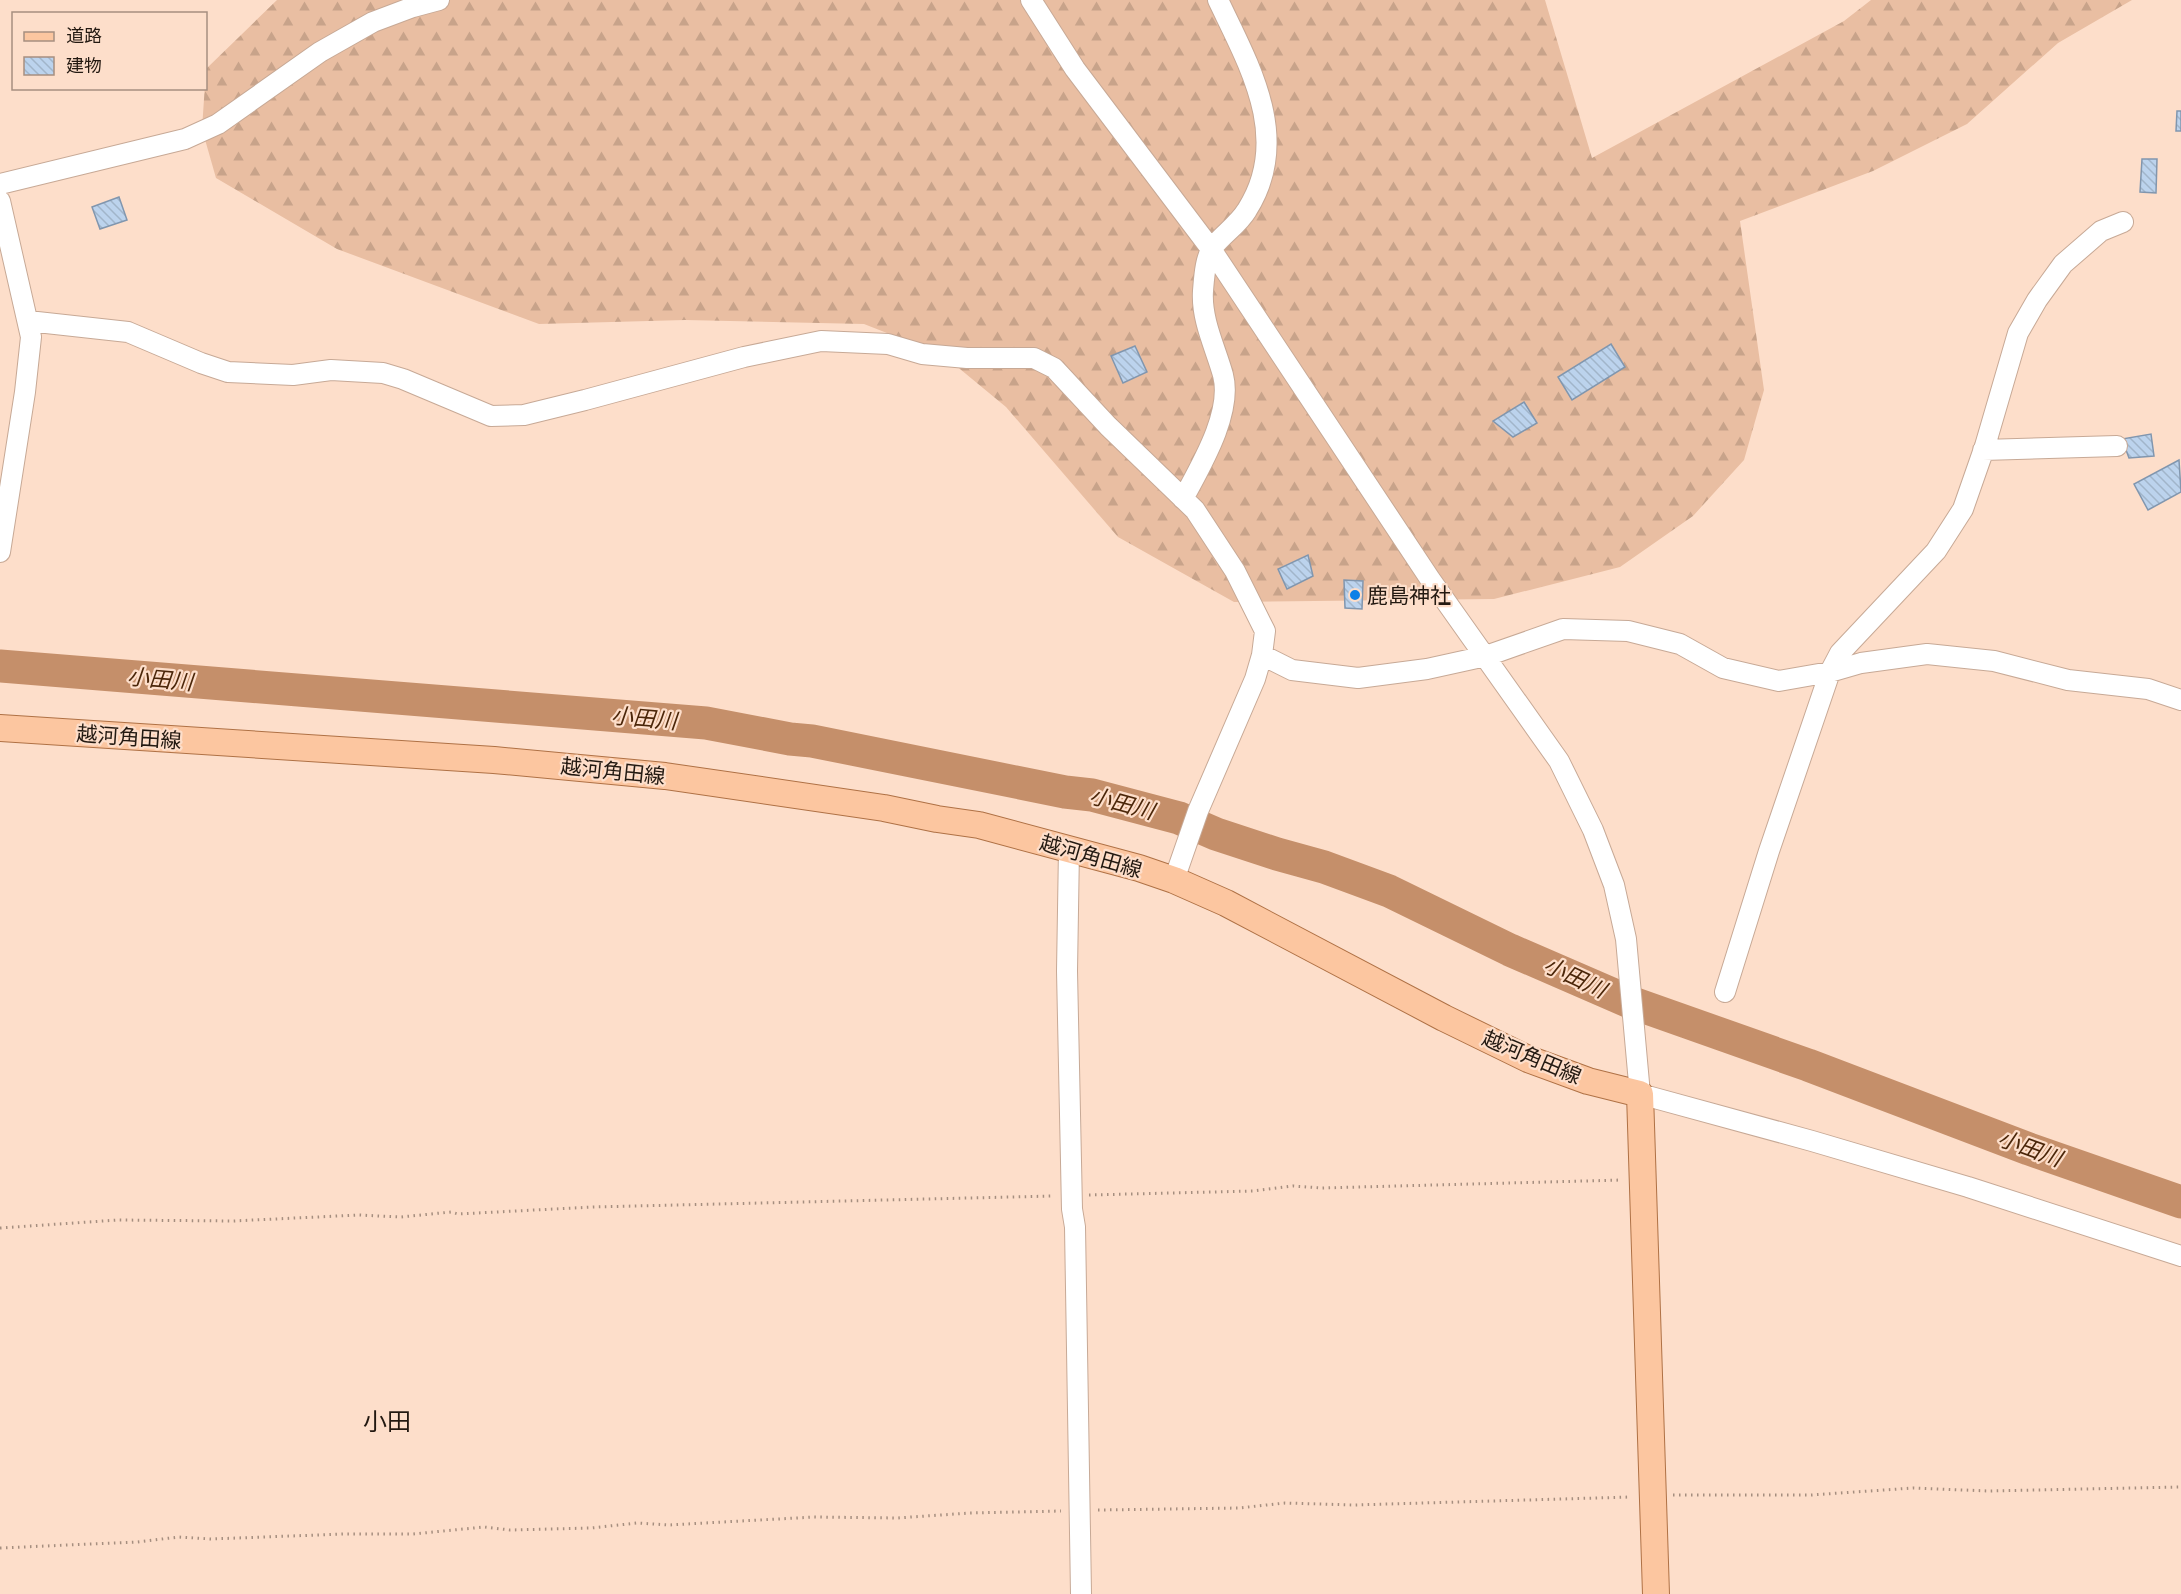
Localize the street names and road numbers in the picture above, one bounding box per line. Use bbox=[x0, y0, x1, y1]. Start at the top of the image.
street label: 越河角田線 bbox=[76, 721, 182, 753]
street label: 越河角田線 bbox=[559, 753, 667, 789]
street label: 越河角田線 bbox=[1037, 830, 1145, 882]
street label: 越河角田線 bbox=[1479, 1025, 1585, 1089]

